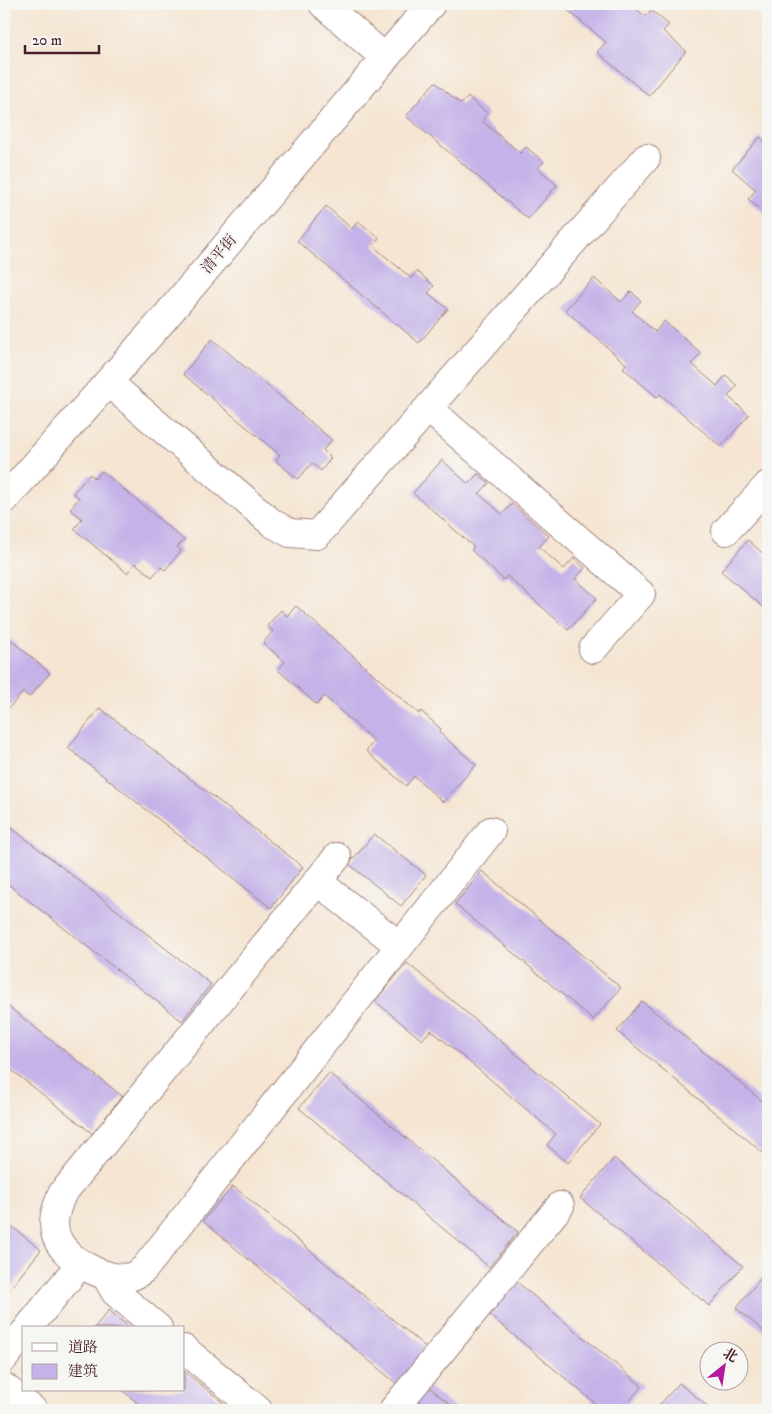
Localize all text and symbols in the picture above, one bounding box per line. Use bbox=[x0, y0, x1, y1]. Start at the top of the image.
scale bar bbox=[25, 22, 99, 54]
text: 20 m bbox=[32, 31, 62, 50]
street label: 清平街 bbox=[197, 231, 241, 277]
legend bbox=[22, 1326, 185, 1392]
text: 道路 bbox=[68, 1338, 98, 1357]
north arrow bbox=[700, 1342, 750, 1392]
text: 北 bbox=[719, 1344, 741, 1367]
text: 建筑 bbox=[68, 1362, 98, 1381]

